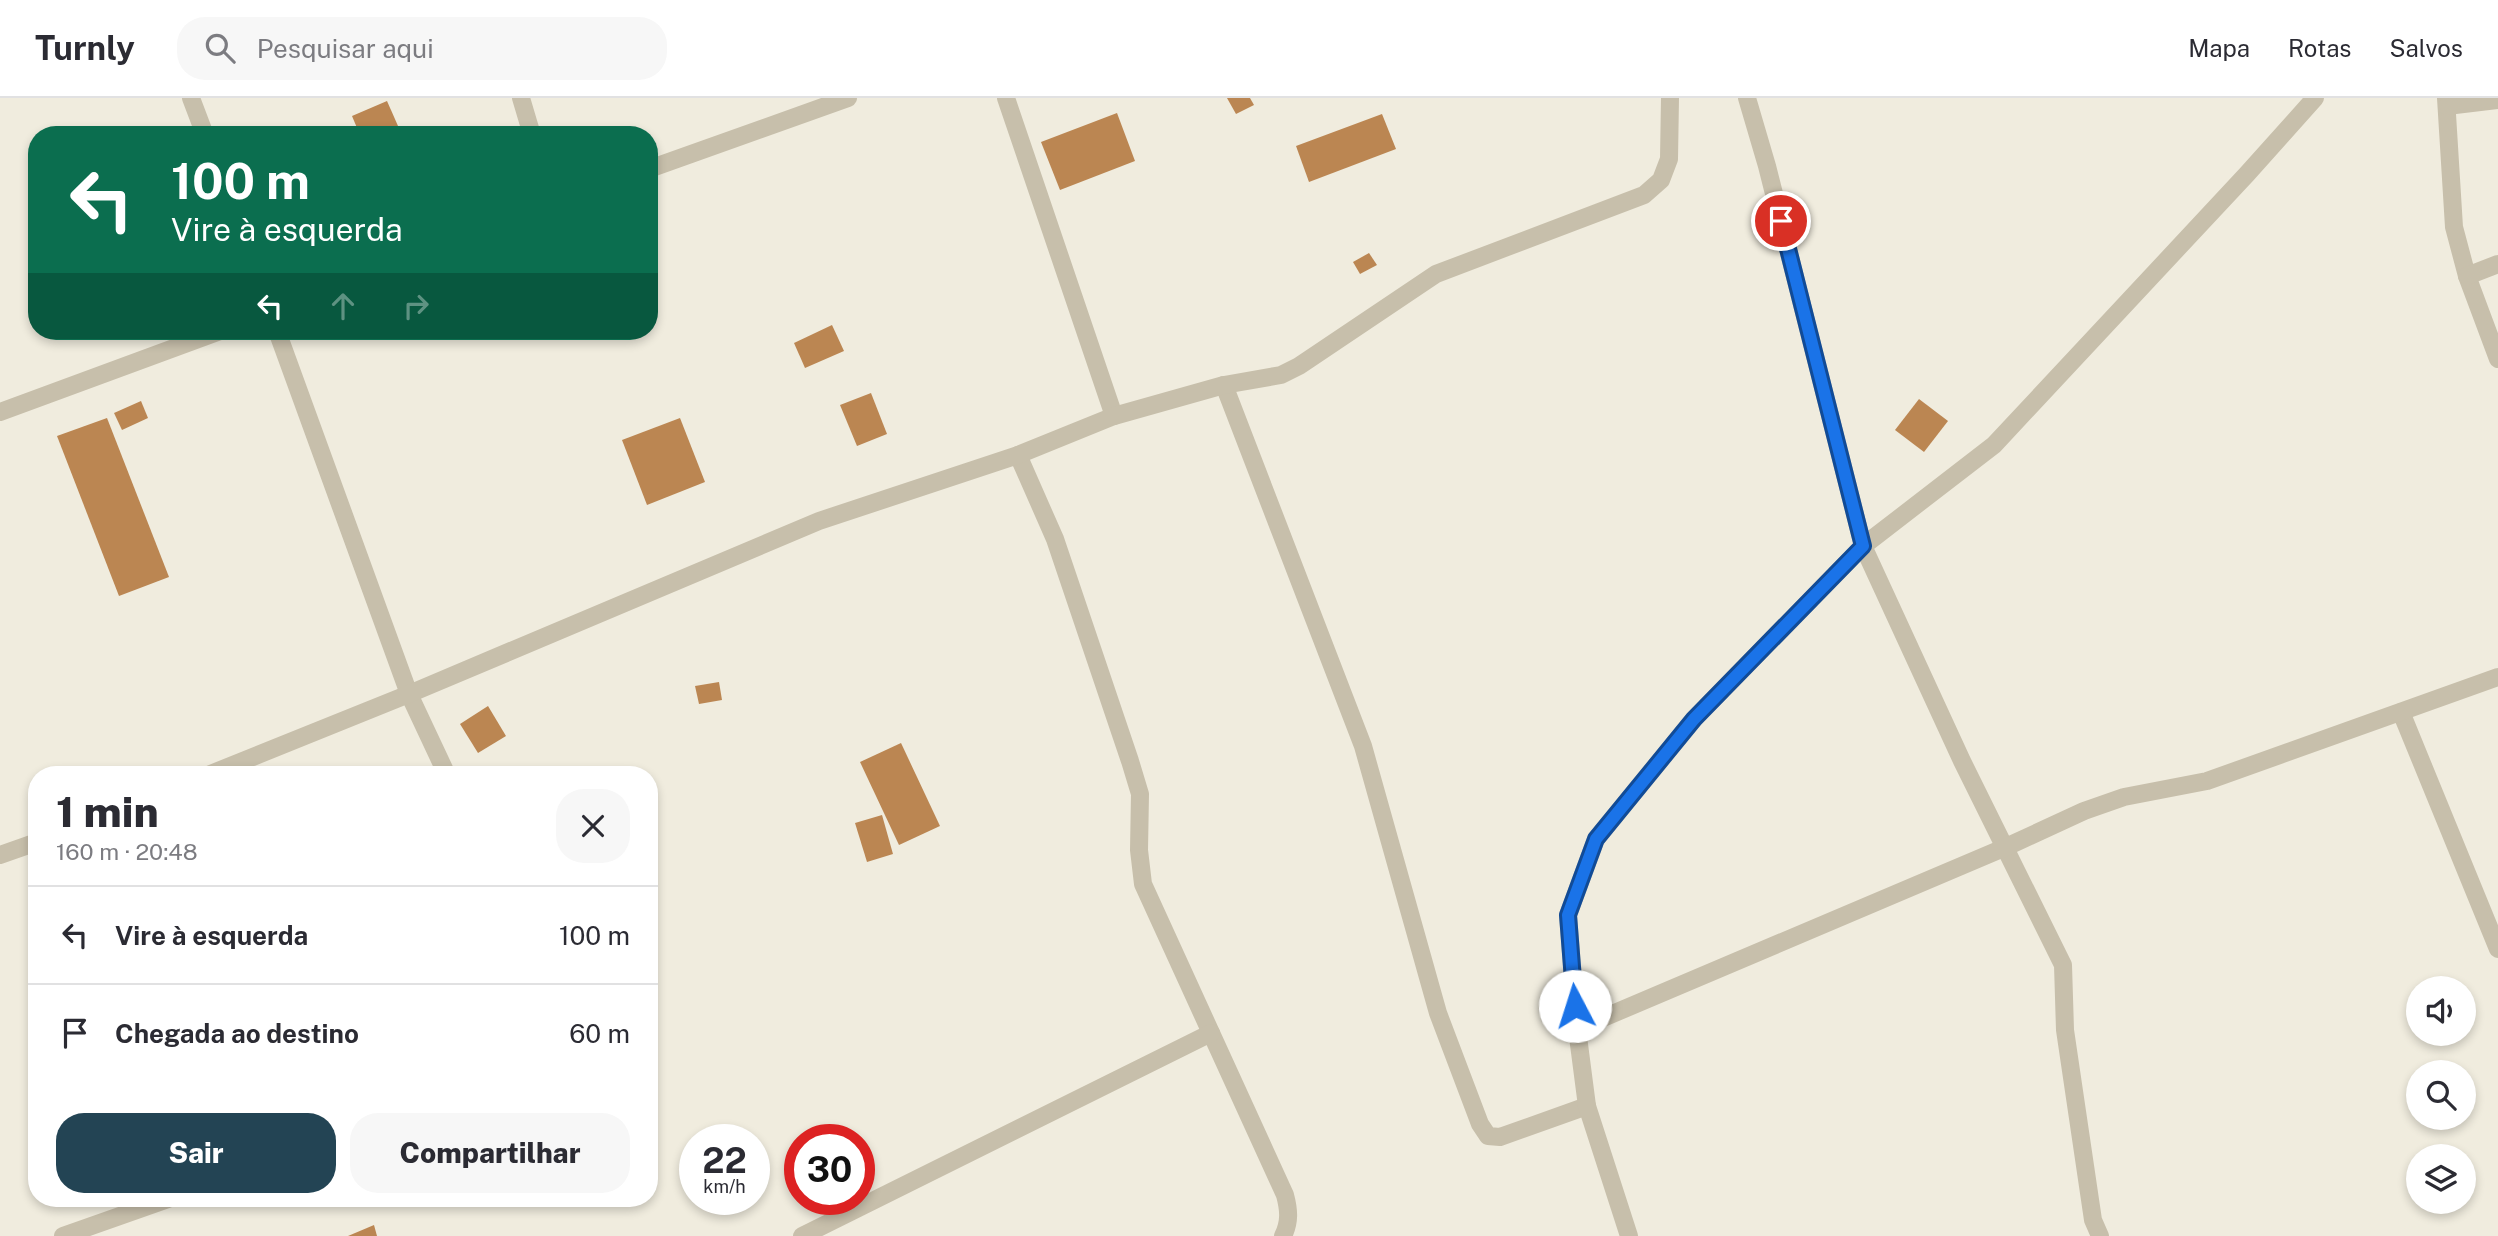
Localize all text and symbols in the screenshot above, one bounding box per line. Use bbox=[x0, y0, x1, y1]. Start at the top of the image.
search box bbox=[177, 17, 667, 80]
text: Turnly bbox=[35, 29, 135, 67]
icon: search bbox=[201, 29, 239, 67]
text: Pesquisar aqui bbox=[257, 33, 434, 64]
text: Mapa bbox=[2188, 34, 2250, 62]
text: Rotas bbox=[2288, 34, 2351, 62]
text: Salvos bbox=[2389, 34, 2463, 62]
text: 100 m bbox=[171, 152, 310, 210]
icon: left bbox=[56, 154, 147, 245]
pin bbox=[1751, 191, 1811, 251]
icon: arrive bbox=[1762, 202, 1800, 240]
text: Vire à esquerda bbox=[171, 211, 403, 248]
icon: left bbox=[251, 287, 289, 325]
icon: ahead bbox=[324, 287, 362, 325]
icon: right bbox=[397, 287, 435, 325]
text: 1 min bbox=[56, 787, 159, 836]
button: close bbox=[556, 789, 630, 863]
text: 160 m · 20:48 bbox=[56, 838, 198, 865]
icon: left bbox=[56, 916, 94, 954]
text: Vire à esquerda bbox=[115, 920, 308, 951]
text: 100 m bbox=[559, 920, 630, 951]
position arrow bbox=[1538, 969, 1612, 1043]
map controls bbox=[2406, 976, 2476, 1214]
button: sound bbox=[2406, 976, 2476, 1046]
icon: arrive bbox=[56, 1014, 94, 1052]
text: Chegada ao destino bbox=[115, 1018, 359, 1049]
text: 60 m bbox=[569, 1018, 630, 1049]
button: search bbox=[2406, 1060, 2476, 1130]
button: Sair bbox=[56, 1113, 336, 1193]
button: Compartilhar bbox=[350, 1113, 630, 1193]
speed limit sign: 30 bbox=[784, 1124, 875, 1215]
text: 22 bbox=[702, 1140, 747, 1181]
button: layers bbox=[2406, 1144, 2476, 1214]
text: km/h bbox=[703, 1176, 746, 1197]

